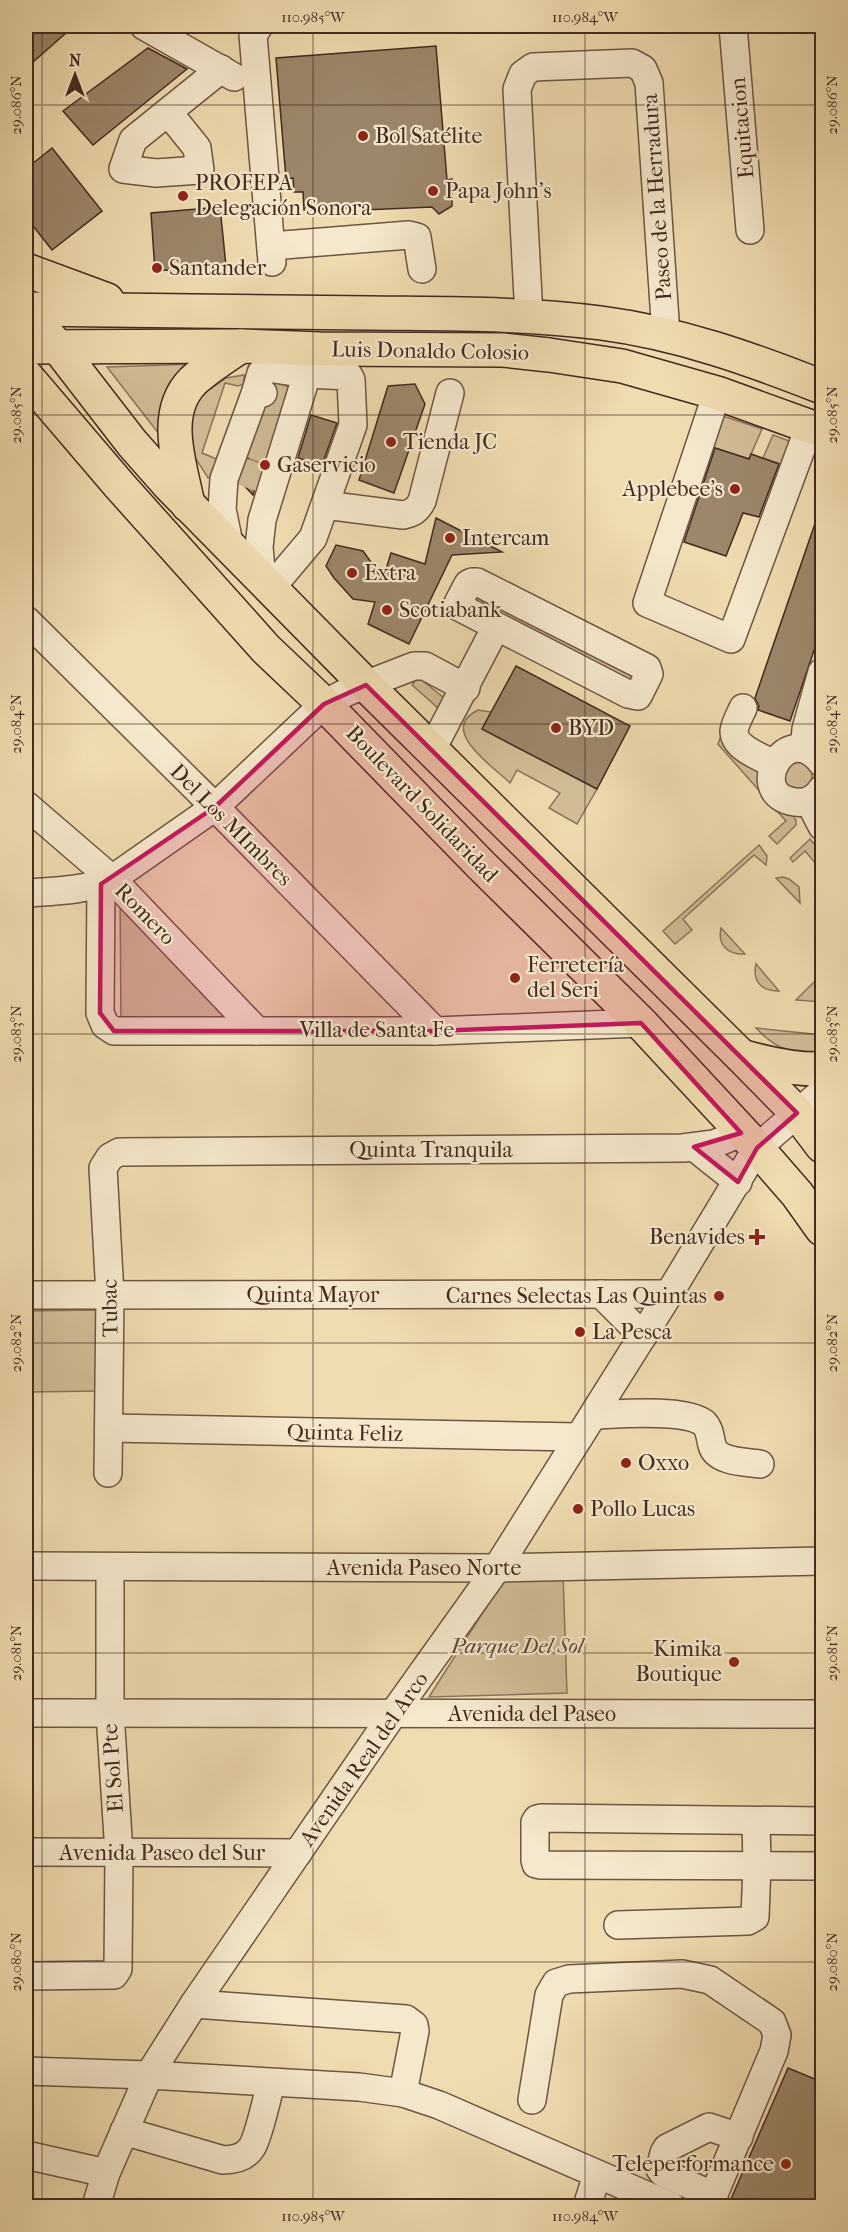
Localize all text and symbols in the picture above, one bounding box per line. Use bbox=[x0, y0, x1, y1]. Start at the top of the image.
text: 110.985°W bbox=[281, 8, 346, 26]
text: 110.984°W bbox=[552, 8, 619, 26]
north arrow bbox=[45, 45, 105, 105]
text: N bbox=[69, 51, 82, 70]
text: 29.086°N bbox=[7, 75, 25, 135]
text: 29.086°N bbox=[823, 75, 841, 135]
street label: Equitacion bbox=[725, 76, 759, 180]
street label: Paseo de la Herradura bbox=[637, 92, 677, 301]
place label: Bol Satélite bbox=[375, 123, 483, 149]
marker: Bol Satélite bbox=[356, 129, 370, 143]
place label: PROFEPA Delegación Sonora bbox=[195, 170, 372, 221]
place label: Papa John's bbox=[445, 178, 552, 204]
marker: Papa John's bbox=[426, 184, 440, 198]
marker: PROFEPA Delegación Sonora bbox=[176, 189, 190, 203]
place label: Santander bbox=[169, 255, 267, 281]
marker: Santander bbox=[150, 261, 164, 275]
street label: Luis Donaldo Colosio bbox=[331, 336, 529, 366]
text: 29.085°N bbox=[7, 386, 25, 444]
text: 29.085°N bbox=[823, 386, 841, 444]
place label: Tienda JC bbox=[403, 429, 497, 455]
marker: Tienda JC bbox=[384, 435, 398, 449]
place label: Gaservicio bbox=[277, 452, 376, 478]
marker: Gaservicio bbox=[258, 458, 272, 472]
place label: Applebee's bbox=[621, 476, 723, 502]
marker: Applebee's bbox=[728, 482, 742, 496]
place label: Intercam bbox=[462, 525, 550, 551]
marker: Intercam bbox=[443, 531, 457, 545]
place label: Extra bbox=[364, 560, 417, 586]
marker: Extra bbox=[345, 566, 359, 580]
place label: Scotiabank bbox=[399, 597, 502, 623]
marker: Scotiabank bbox=[380, 603, 394, 617]
text: 29.084°N bbox=[7, 693, 25, 754]
text: 29.084°N bbox=[823, 693, 841, 754]
place label: BYD bbox=[568, 715, 614, 741]
street label: Boulevard Solidaridad bbox=[340, 720, 504, 889]
marker: BYD bbox=[549, 721, 563, 735]
street label: Del Los MImbres bbox=[164, 758, 298, 892]
street label: Romero bbox=[109, 878, 181, 950]
place label: Ferretería del Seri bbox=[527, 952, 625, 1003]
marker: Ferretería del Seri bbox=[508, 971, 522, 985]
text: 29.083°N bbox=[7, 1005, 25, 1063]
text: 29.083°N bbox=[823, 1005, 841, 1063]
street label: Villa de Santa Fe bbox=[299, 1017, 455, 1043]
street label: Quinta Tranquila bbox=[349, 1137, 514, 1163]
place label: Benavides bbox=[649, 1224, 745, 1250]
marker: Benavides bbox=[750, 1230, 764, 1244]
street label: Tubac bbox=[96, 1278, 124, 1337]
street label: Quinta Mayor bbox=[247, 1282, 380, 1308]
place label: Carnes Selectas Las Quintas bbox=[446, 1283, 707, 1309]
marker: Carnes Selectas Las Quintas bbox=[712, 1289, 726, 1303]
text: 29.082°N bbox=[7, 1313, 25, 1372]
text: 29.082°N bbox=[823, 1313, 841, 1372]
place label: La Pesca bbox=[592, 1319, 673, 1345]
marker: La Pesca bbox=[573, 1325, 587, 1339]
street label: Quinta Feliz bbox=[287, 1419, 404, 1447]
place label: Oxxo bbox=[638, 1450, 689, 1476]
marker: Oxxo bbox=[619, 1456, 633, 1470]
place label: Pollo Lucas bbox=[590, 1496, 695, 1522]
marker: Pollo Lucas bbox=[571, 1502, 585, 1516]
street label: Avenida Paseo Norte bbox=[326, 1555, 522, 1581]
text: 29.081°N bbox=[7, 1624, 25, 1681]
text: 29.081°N bbox=[823, 1624, 841, 1681]
park label: Parque Del Sol bbox=[450, 1633, 586, 1659]
place label: Kimika Boutique bbox=[636, 1636, 723, 1687]
marker: Kimika Boutique bbox=[727, 1655, 741, 1669]
street label: Avenida Real del Arco bbox=[293, 1667, 434, 1852]
street label: Avenida del Paseo bbox=[447, 1701, 616, 1727]
street label: El Sol Pte bbox=[97, 1722, 129, 1813]
street label: Avenida Paseo del Sur bbox=[58, 1840, 266, 1866]
text: 29.080°N bbox=[7, 1932, 25, 1992]
text: 29.080°N bbox=[823, 1932, 841, 1992]
place label: Teleperformance bbox=[612, 2151, 774, 2177]
marker: Teleperformance bbox=[779, 2157, 793, 2171]
text: 110.985°W bbox=[281, 2207, 346, 2225]
text: 110.984°W bbox=[552, 2207, 619, 2225]

